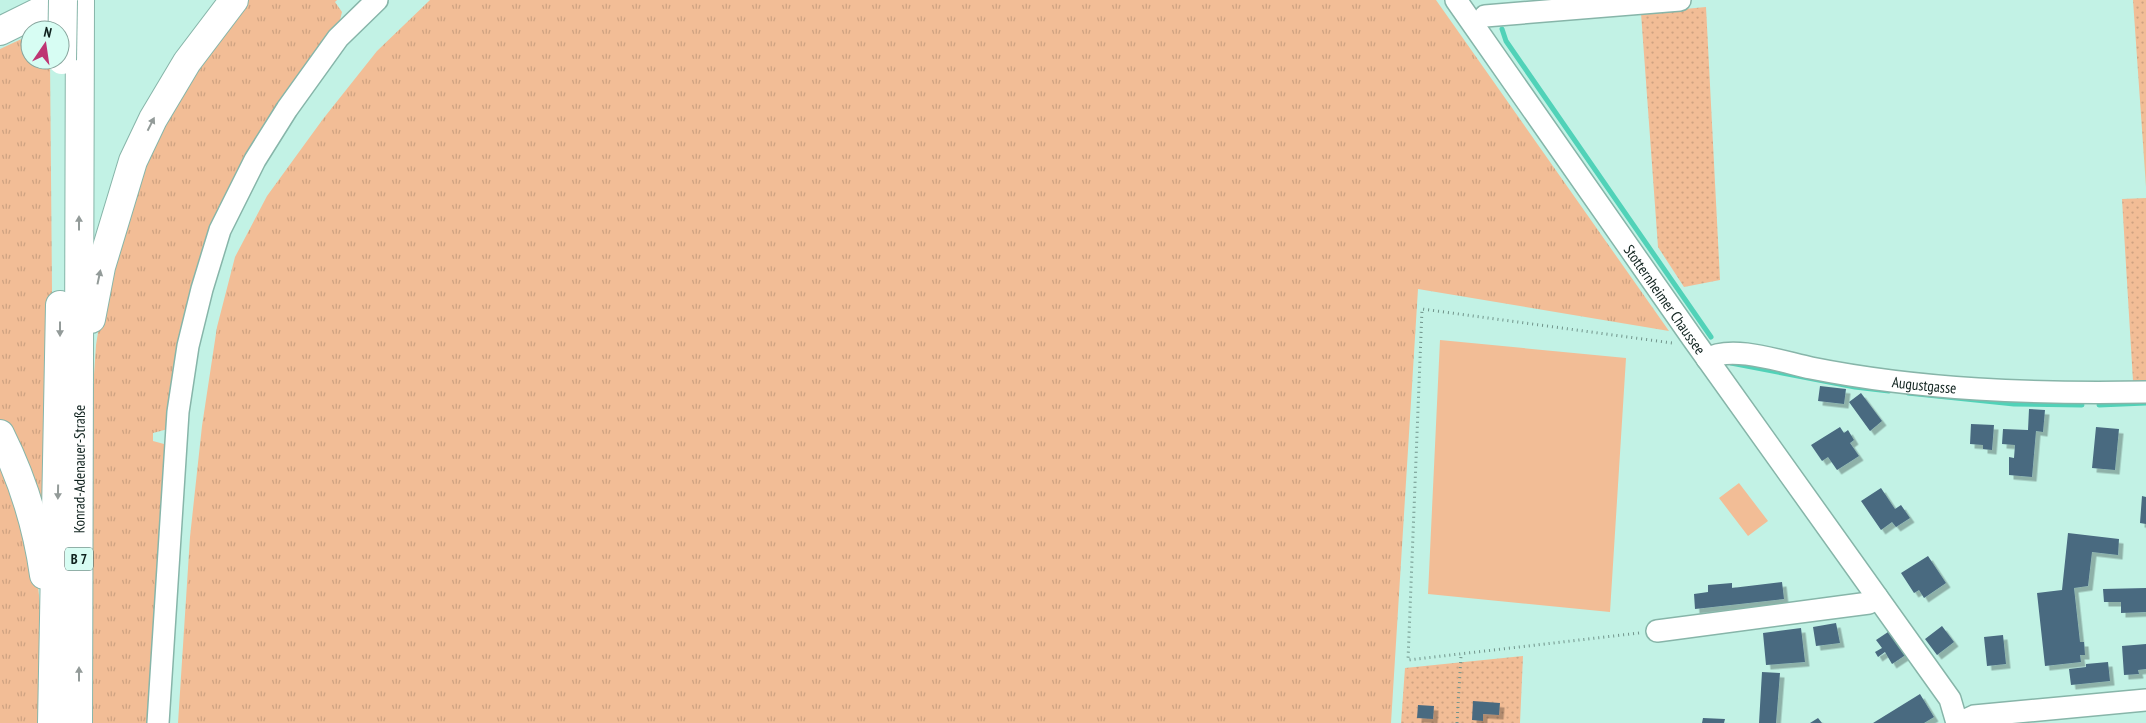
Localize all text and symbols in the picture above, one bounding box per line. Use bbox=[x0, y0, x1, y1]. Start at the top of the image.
north arrow bbox=[20, 20, 70, 70]
text: N bbox=[42, 23, 54, 42]
one-way arrow bbox=[147, 117, 155, 131]
one-way arrow bbox=[75, 215, 83, 231]
street label: Stotternheimer Chaussee bbox=[1620, 241, 1710, 358]
one-way arrow bbox=[95, 270, 103, 285]
one-way arrow bbox=[56, 322, 64, 338]
street label: Augustgasse bbox=[1891, 372, 1957, 397]
street label: Konrad-Adenauer-Straße bbox=[69, 405, 88, 533]
one-way arrow bbox=[54, 484, 62, 500]
road number: B 7 bbox=[65, 548, 93, 570]
one-way arrow bbox=[75, 666, 83, 682]

